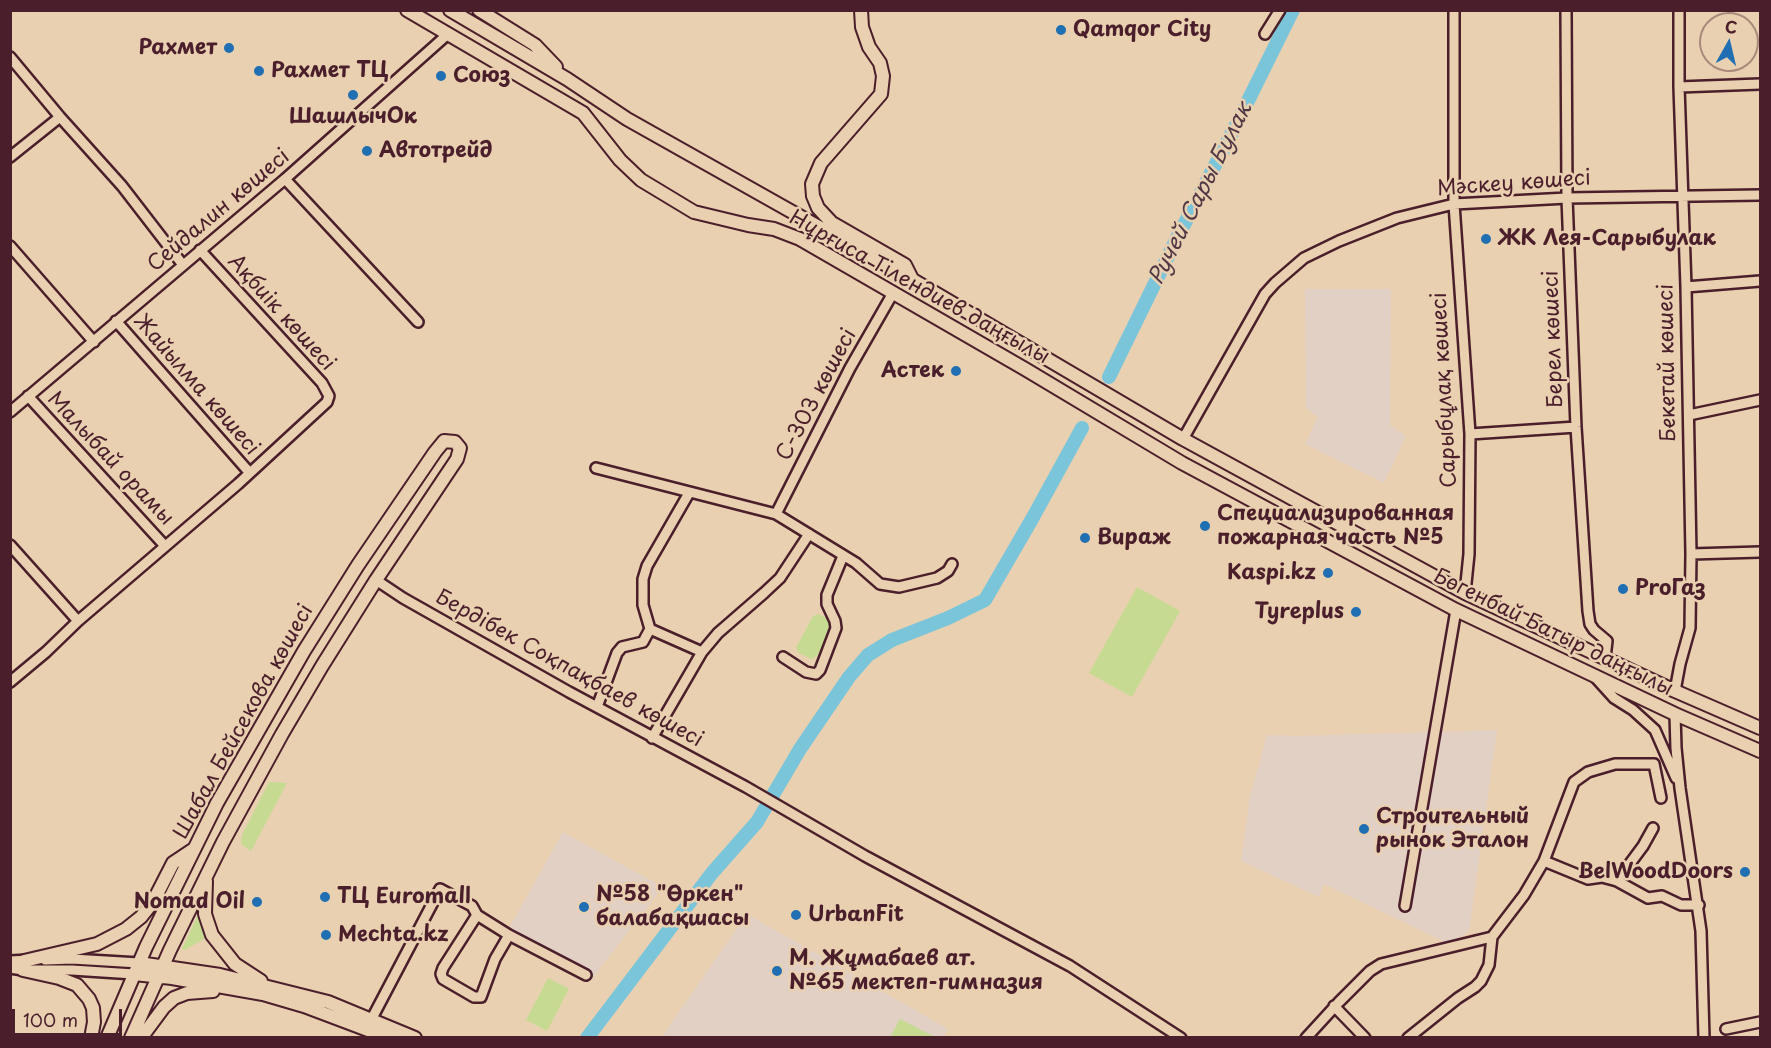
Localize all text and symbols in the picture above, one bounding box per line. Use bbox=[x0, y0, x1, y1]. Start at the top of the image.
north arrow bbox=[1699, 12, 1759, 72]
text: С bbox=[1724, 13, 1739, 39]
place label: Qamqor City bbox=[1073, 17, 1211, 43]
marker: Qamqor City bbox=[1054, 23, 1068, 37]
place label: Рахмет bbox=[138, 35, 217, 61]
marker: Рахмет bbox=[222, 41, 236, 55]
place label: Рахмет ТЦ bbox=[271, 58, 388, 84]
place label: Союз bbox=[453, 63, 510, 89]
marker: Рахмет ТЦ bbox=[252, 64, 266, 78]
marker: Союз bbox=[434, 69, 448, 83]
marker: ШашлычОк bbox=[346, 88, 360, 102]
water label: Ручей Сары Булак bbox=[1144, 99, 1258, 289]
place label: ШашлычОк bbox=[289, 104, 417, 130]
place label: Автотрейд bbox=[379, 138, 492, 164]
street label: Сейдалин көшесі bbox=[143, 144, 295, 278]
marker: Автотрейд bbox=[360, 144, 374, 158]
street label: Мәскеу көшесі bbox=[1436, 166, 1592, 202]
street label: Нұрғиса Тілендиев даңғылы bbox=[784, 206, 1054, 370]
place label: ЖК Лея-Сарыбулак bbox=[1498, 226, 1716, 252]
marker: ЖК Лея-Сарыбулак bbox=[1479, 232, 1493, 246]
street label: Ақбиік көшесі bbox=[222, 250, 340, 376]
street label: Берел көшесі bbox=[1539, 270, 1569, 408]
street label: Бекетай көшесі bbox=[1654, 284, 1682, 442]
street label: Сарыбұлақ көшесі bbox=[1427, 292, 1463, 488]
street label: Жайылма көшесі bbox=[128, 309, 264, 461]
street label: С-303 көшесі bbox=[772, 325, 862, 465]
place label: Астек bbox=[881, 358, 944, 384]
marker: Астек bbox=[949, 364, 963, 378]
street label: Малыбай орамы bbox=[42, 387, 178, 531]
place label: Специализированная пожарная часть №5 bbox=[1217, 501, 1454, 551]
marker: Специализированная пожарная часть №5 bbox=[1198, 519, 1212, 533]
place label: Вираж bbox=[1097, 525, 1171, 551]
marker: Вираж bbox=[1078, 531, 1092, 545]
place label: Kaspi.kz bbox=[1227, 560, 1316, 586]
street label: Бөгенбай Батыр даңғылы bbox=[1429, 564, 1677, 702]
marker: Kaspi.kz bbox=[1321, 566, 1335, 580]
place label: ProГаз bbox=[1635, 576, 1706, 602]
marker: ProГаз bbox=[1616, 582, 1630, 596]
street label: Бердібек Соқпақбаев көшесі bbox=[431, 585, 707, 753]
place label: Tyreplus bbox=[1254, 599, 1344, 625]
street label: Шабал Бейсекова көшесі bbox=[169, 600, 319, 844]
marker: Tyreplus bbox=[1349, 605, 1363, 619]
place label: Строительный рынок Эталон bbox=[1376, 804, 1529, 854]
marker: Строительный рынок Эталон bbox=[1357, 822, 1371, 836]
place label: BelWoodDoors bbox=[1578, 859, 1733, 885]
marker: BelWoodDoors bbox=[1738, 865, 1752, 879]
place label: №58 "Өркен" балабақшасы bbox=[596, 882, 749, 932]
place label: ТЦ Euromall bbox=[337, 884, 471, 910]
place label: Nomad Oil bbox=[134, 889, 245, 915]
marker: ТЦ Euromall bbox=[318, 890, 332, 904]
marker: Nomad Oil bbox=[250, 895, 264, 909]
marker: №58 "Өркен" балабақшасы bbox=[577, 900, 591, 914]
place label: UrbanFit bbox=[808, 902, 904, 928]
marker: UrbanFit bbox=[789, 908, 803, 922]
place label: Mechta.kz bbox=[338, 922, 449, 948]
marker: Mechta.kz bbox=[319, 928, 333, 942]
place label: М. Жұмабаев ат. №65 мектеп-гимназия bbox=[789, 946, 1043, 996]
marker: М. Жұмабаев ат. №65 мектеп-гимназия bbox=[770, 964, 784, 978]
scale bar bbox=[15, 997, 124, 1035]
text: 100 m bbox=[23, 1006, 78, 1033]

